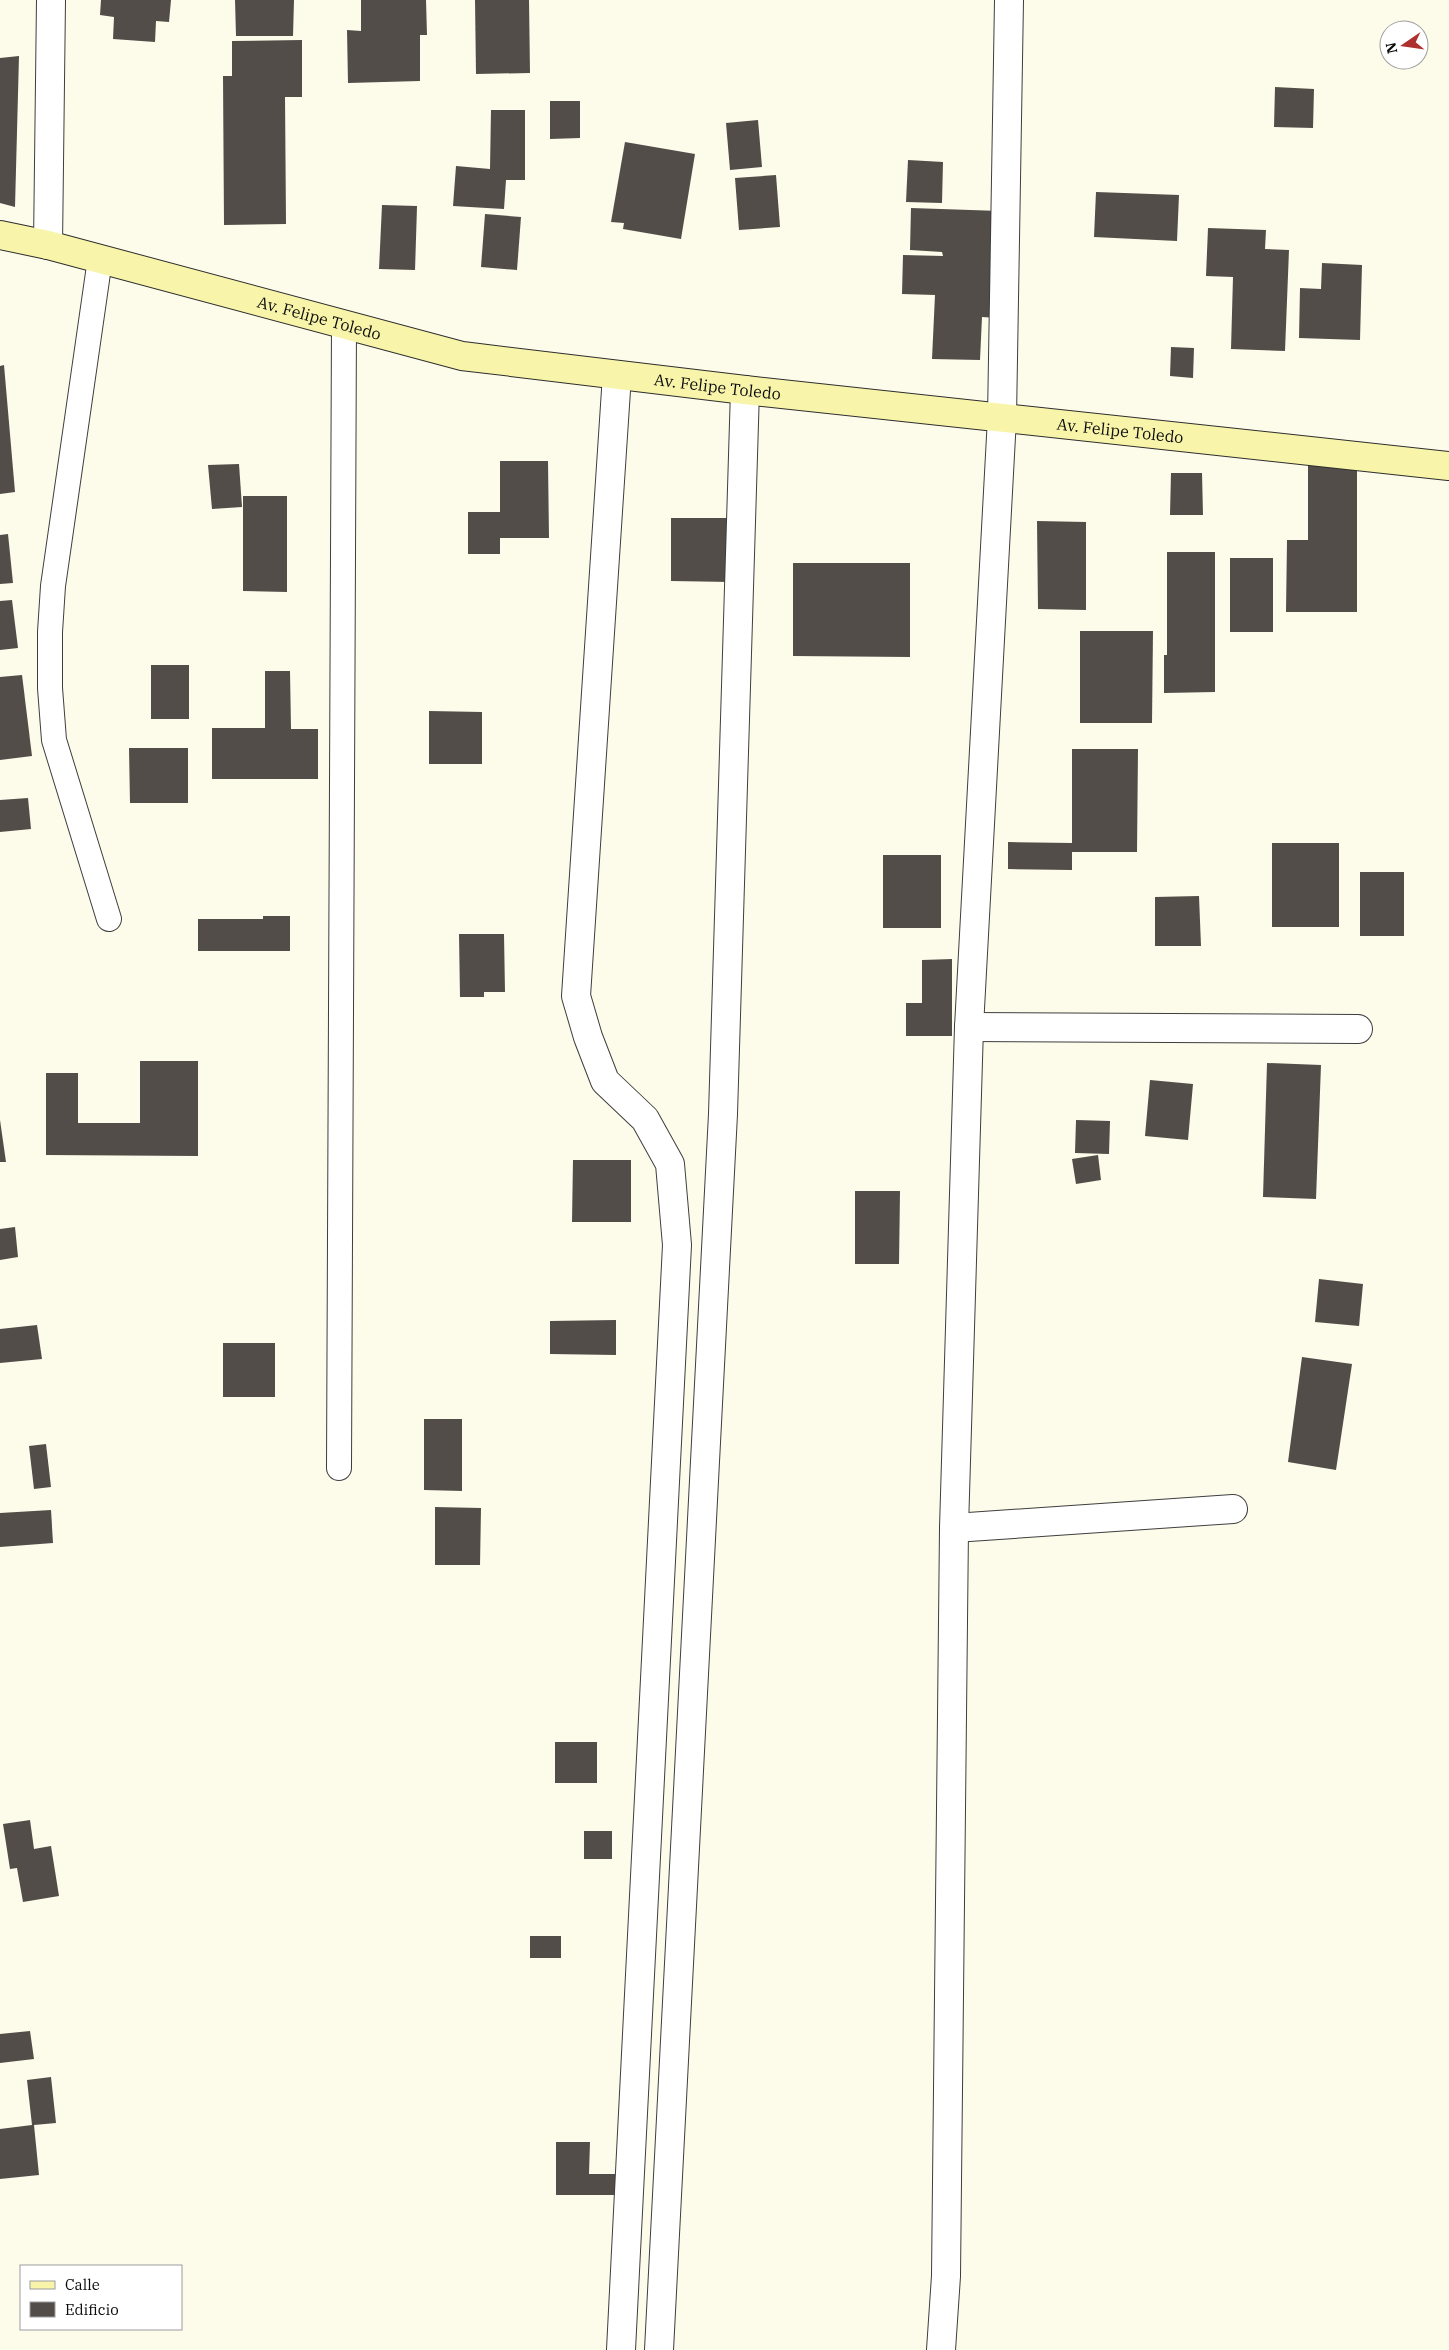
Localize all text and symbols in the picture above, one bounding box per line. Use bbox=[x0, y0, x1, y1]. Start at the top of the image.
north arrow bbox=[1379, 20, 1429, 70]
text: N bbox=[1381, 41, 1401, 55]
street label: Av. Felipe Toledo bbox=[255, 292, 383, 344]
street label: Av. Felipe Toledo bbox=[653, 369, 782, 404]
street label: Av. Felipe Toledo bbox=[1056, 414, 1185, 447]
legend bbox=[20, 2265, 182, 2330]
text: Calle bbox=[65, 2275, 100, 2294]
text: Edificio bbox=[65, 2300, 119, 2319]

